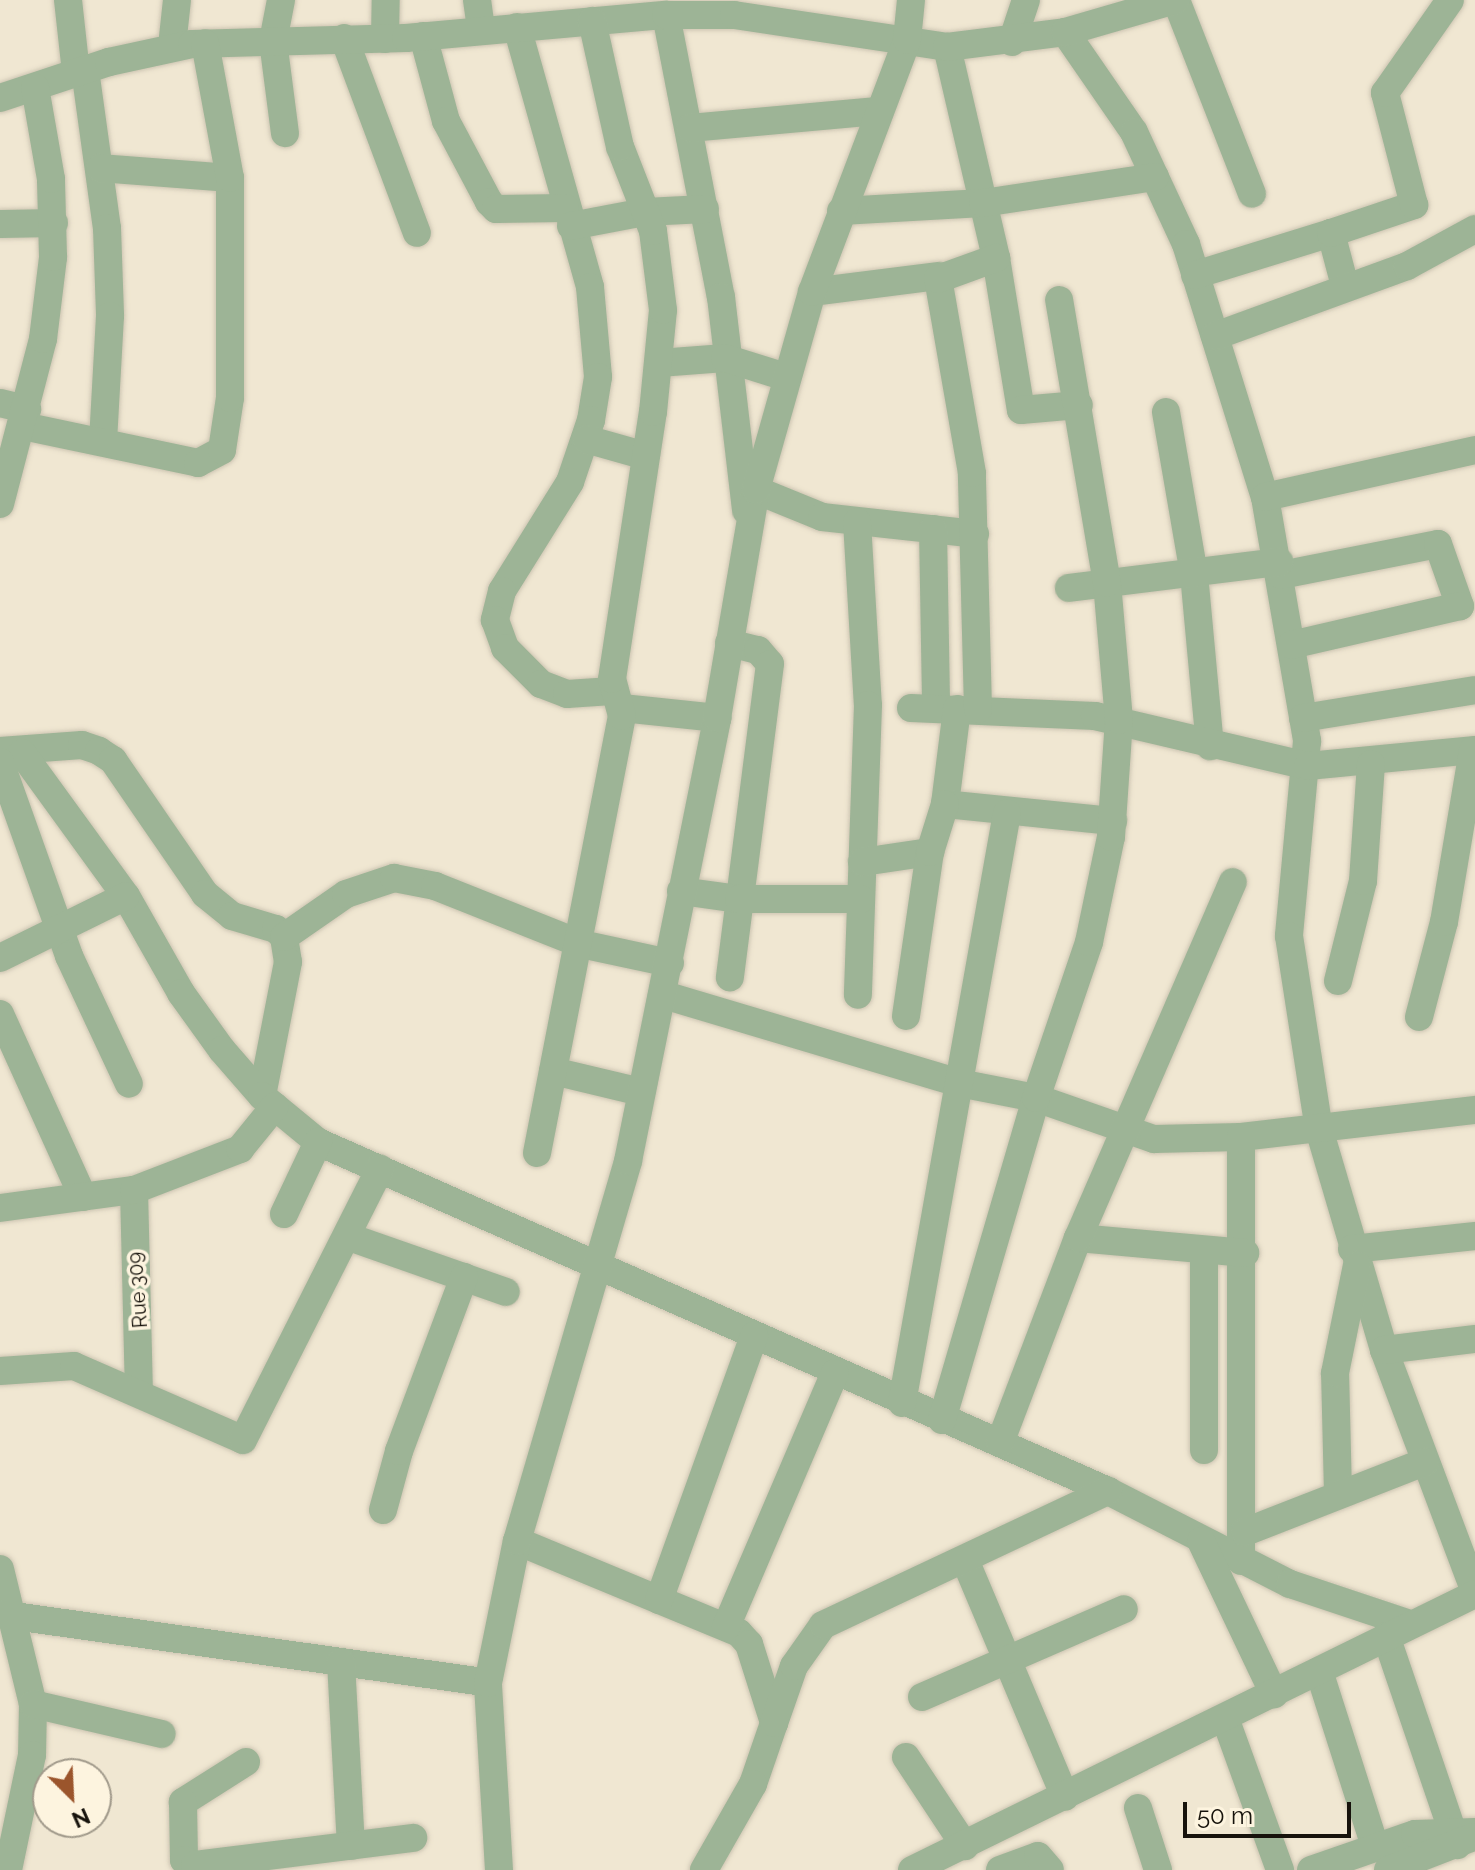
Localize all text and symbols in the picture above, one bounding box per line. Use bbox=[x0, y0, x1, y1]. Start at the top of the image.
street label: Rue 309 bbox=[123, 1251, 153, 1329]
north arrow bbox=[32, 1758, 112, 1838]
scale bar bbox=[1187, 1786, 1355, 1836]
text: 50 m bbox=[1197, 1801, 1253, 1830]
text: N bbox=[68, 1803, 94, 1833]

